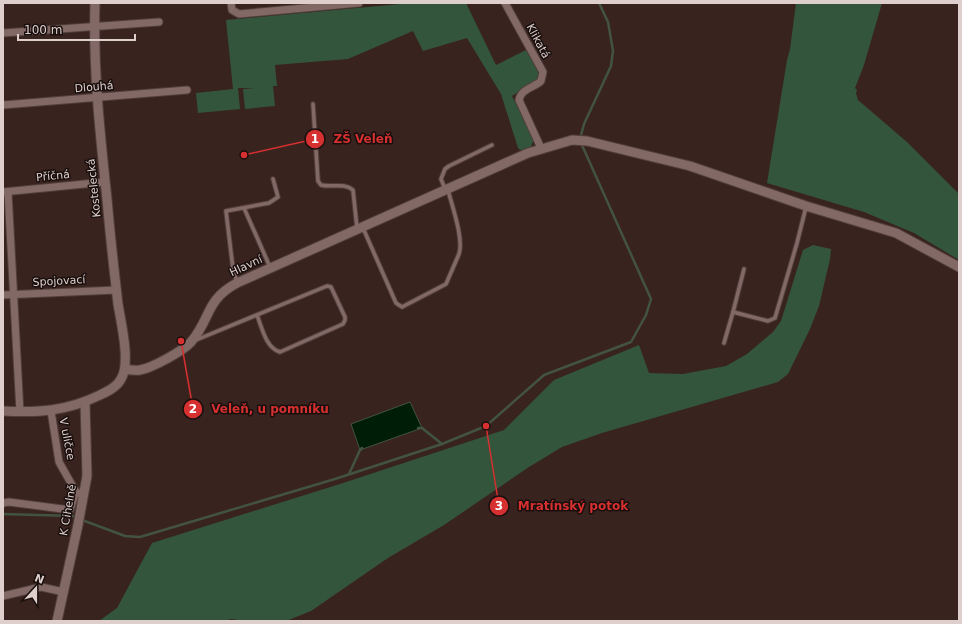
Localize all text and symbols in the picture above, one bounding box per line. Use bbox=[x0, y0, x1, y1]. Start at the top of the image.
scale bar bbox=[18, 16, 135, 42]
street label: Klikatá bbox=[524, 21, 552, 61]
text: 100 m bbox=[24, 23, 62, 37]
street label: Dlouhá bbox=[74, 79, 114, 95]
callout: ZŠ Veleň bbox=[305, 127, 400, 151]
text: ZŠ Veleň bbox=[333, 131, 393, 146]
text: 1 bbox=[311, 132, 319, 146]
street label: Kostelecká bbox=[84, 158, 104, 218]
street label: Příčná bbox=[36, 168, 70, 184]
street label: Hlavní bbox=[228, 252, 265, 279]
street label: Spojovací bbox=[32, 273, 87, 289]
callout: Veleň, u pomníku bbox=[183, 397, 336, 421]
text: 2 bbox=[189, 402, 197, 416]
text: Veleň, u pomníku bbox=[211, 402, 329, 416]
street label: V uličce bbox=[57, 417, 78, 462]
street label: K Cihelně bbox=[57, 483, 79, 537]
callout: Mratínský potok bbox=[489, 494, 636, 518]
text: 3 bbox=[495, 499, 503, 513]
text: Mratínský potok bbox=[518, 499, 629, 513]
north arrow bbox=[16, 568, 56, 608]
text: N bbox=[33, 571, 46, 587]

